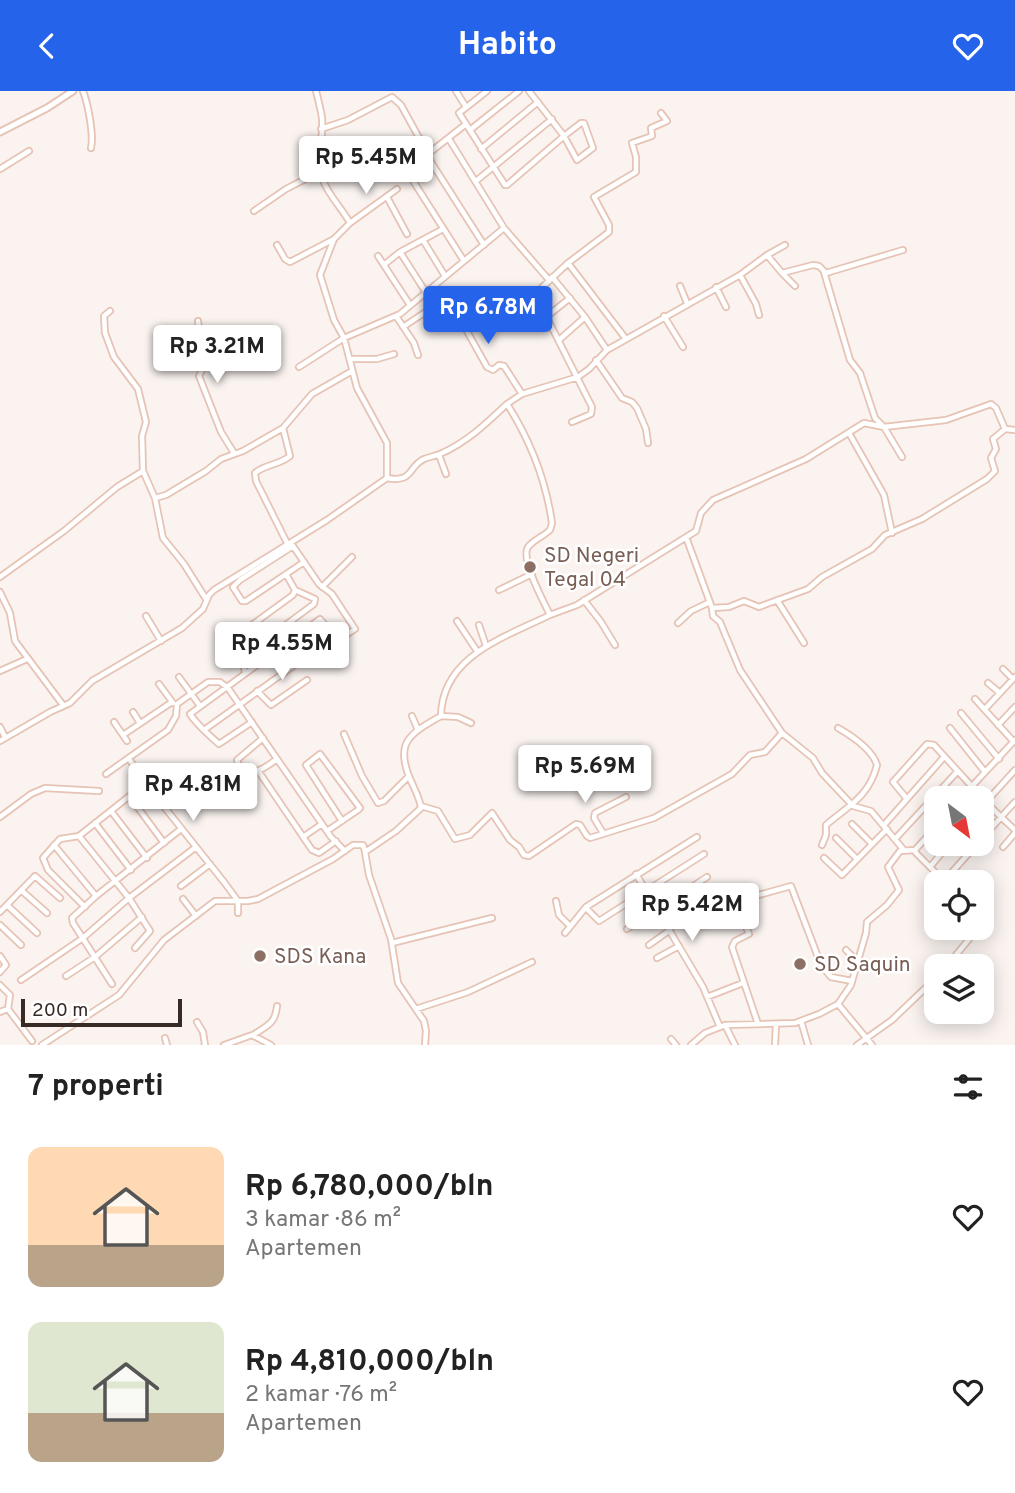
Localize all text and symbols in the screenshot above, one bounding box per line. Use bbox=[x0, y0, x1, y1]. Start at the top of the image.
text: Habito bbox=[458, 26, 557, 66]
icon: back bbox=[28, 27, 66, 65]
icon: heart bbox=[949, 27, 987, 65]
pin: Rp 5.45M bbox=[294, 137, 438, 196]
text: Rp 5.45M bbox=[315, 144, 417, 173]
pin: Rp 6.78M bbox=[416, 287, 560, 346]
text: Rp 6.78M bbox=[439, 294, 537, 323]
pin: Rp 3.21M bbox=[145, 325, 289, 385]
text: Rp 3.21M bbox=[169, 333, 265, 362]
place label: SD Negeri Tegal 04 bbox=[544, 543, 639, 594]
marker: SD Negeri Tegal 04 bbox=[522, 559, 538, 575]
pin: Rp 4.55M bbox=[210, 623, 354, 682]
text: Rp 4.55M bbox=[231, 630, 333, 659]
pin: Rp 5.69M bbox=[513, 745, 657, 805]
text: Rp 5.69M bbox=[534, 753, 636, 782]
pin: Rp 4.81M bbox=[121, 763, 265, 823]
text: Rp 4.81M bbox=[144, 771, 242, 800]
north arrow bbox=[924, 786, 994, 856]
map controls bbox=[924, 786, 994, 1024]
button: locate bbox=[924, 870, 994, 940]
pin: Rp 5.42M bbox=[620, 883, 764, 943]
text: Rp 5.42M bbox=[641, 891, 743, 920]
place label: SDS Kana bbox=[274, 944, 366, 971]
marker: SDS Kana bbox=[252, 948, 268, 964]
place label: SD Saquin bbox=[814, 952, 911, 979]
button: layers bbox=[924, 954, 994, 1024]
marker: SD Saquin bbox=[792, 956, 808, 972]
scale bar bbox=[21, 996, 182, 1028]
text: 200 m bbox=[32, 999, 88, 1023]
icon: filters bbox=[949, 1068, 987, 1106]
text: 7 properti bbox=[28, 1069, 164, 1106]
text: Rp 6,780,000/bln bbox=[245, 1169, 494, 1206]
icon: home bbox=[84, 1175, 168, 1259]
icon: heart bbox=[949, 1198, 987, 1236]
text: 3 kamar · 86 m² bbox=[245, 1206, 401, 1235]
text: Apartemen bbox=[245, 1235, 362, 1264]
text: Rp 4,810,000/bln bbox=[245, 1344, 494, 1381]
icon: home bbox=[84, 1350, 168, 1434]
icon: heart bbox=[949, 1373, 987, 1411]
text: 2 kamar · 76 m² bbox=[245, 1381, 397, 1410]
text: Apartemen bbox=[245, 1410, 362, 1439]

